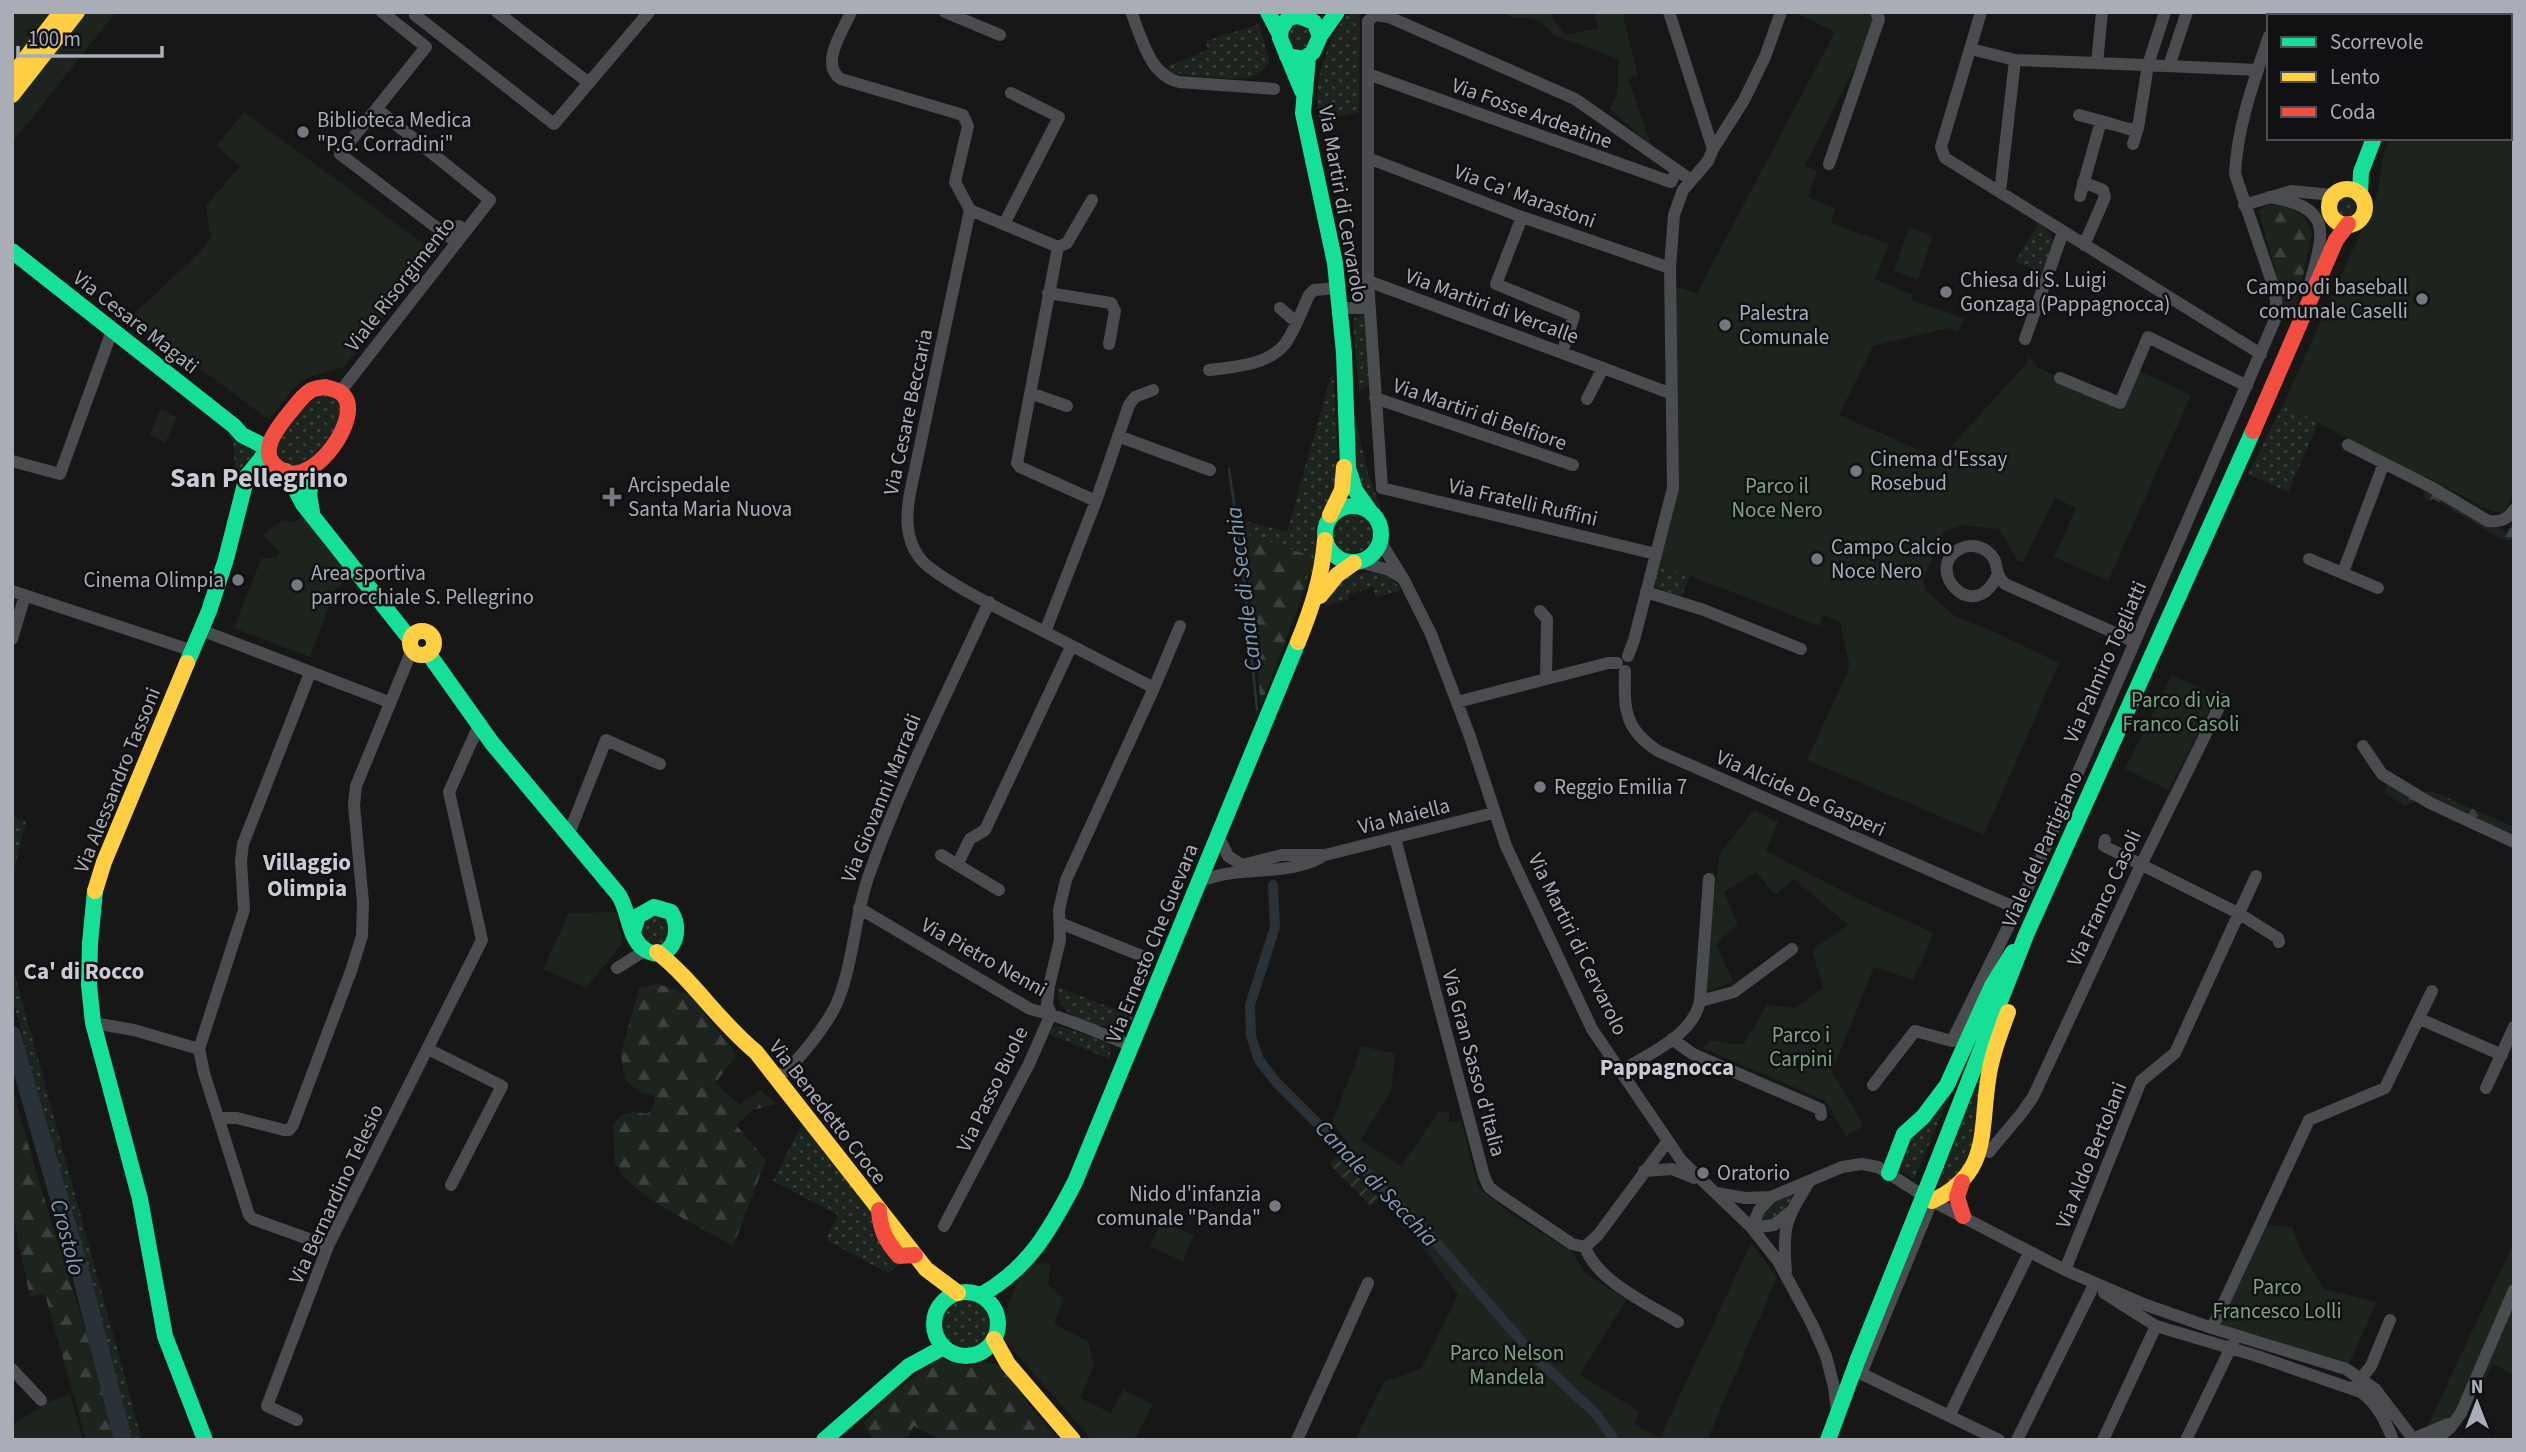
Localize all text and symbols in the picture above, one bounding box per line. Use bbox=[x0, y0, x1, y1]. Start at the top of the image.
scale bar bbox=[18, 14, 161, 58]
legend bbox=[2267, 14, 2512, 140]
text: 100 m bbox=[28, 24, 81, 54]
text: Scorrevole bbox=[2330, 27, 2424, 57]
text: Lento bbox=[2330, 62, 2380, 92]
street label: Via Fosse Ardeatine bbox=[1447, 70, 1617, 156]
text: Coda bbox=[2330, 97, 2376, 127]
street label: Via Martiri di Cervarolo bbox=[1311, 103, 1375, 305]
place label: Biblioteca Medica "P.G. Corradini" bbox=[317, 105, 472, 159]
marker: Biblioteca Medica "P.G. Corradini" bbox=[295, 124, 311, 140]
street label: Via Ca' Marastoni bbox=[1450, 156, 1600, 236]
street label: Viale Risorgimento bbox=[338, 210, 462, 358]
street label: Via Martiri di Vercalle bbox=[1401, 261, 1583, 351]
street label: Via Cesare Magati bbox=[67, 263, 205, 381]
place label: Chiesa di S. Luigi Gonzaga (Pappagnocca) bbox=[1960, 265, 2170, 319]
place label: Campo di baseball comunale Caselli bbox=[2246, 272, 2408, 326]
marker: Chiesa di S. Luigi Gonzaga (Pappagnocca) bbox=[1938, 284, 1954, 300]
marker: Campo di baseball comunale Caselli bbox=[2414, 291, 2430, 307]
place label: Palestra Comunale bbox=[1739, 298, 1829, 352]
marker: Palestra Comunale bbox=[1717, 317, 1733, 333]
street label: Via Cesare Beccaria bbox=[876, 326, 940, 498]
street label: Via Martiri di Belfiore bbox=[1389, 370, 1571, 458]
place label: Cinema d'Essay Rosebud bbox=[1870, 444, 2007, 498]
district label: San Pellegrino bbox=[170, 458, 348, 498]
marker: Cinema d'Essay Rosebud bbox=[1848, 463, 1864, 479]
place label: Arcispedale Santa Maria Nuova bbox=[628, 470, 792, 524]
street label: Via Fratelli Ruffini bbox=[1445, 470, 1601, 534]
park label: Parco il Noce Nero bbox=[1731, 471, 1823, 525]
marker: Arcispedale Santa Maria Nuova bbox=[602, 487, 622, 507]
water label: Canale di Secchia bbox=[1217, 505, 1270, 673]
place label: Campo Calcio Noce Nero bbox=[1831, 532, 1952, 586]
marker: Campo Calcio Noce Nero bbox=[1809, 551, 1825, 567]
place label: Area sportiva parrocchiale S. Pellegrino bbox=[311, 558, 534, 612]
place label: Cinema Olimpia bbox=[83, 565, 224, 595]
marker: Cinema Olimpia bbox=[230, 572, 246, 588]
street label: Via Palmiro Togliatti bbox=[2056, 576, 2154, 748]
marker: Area sportiva parrocchiale S. Pellegrino bbox=[289, 577, 305, 593]
street label: Via Alessandro Tassoni bbox=[66, 683, 168, 877]
park label: Parco di via Franco Casoli bbox=[2123, 685, 2239, 739]
street label: Via Giovanni Marradi bbox=[833, 709, 929, 887]
street label: Via Alcide De Gasperi bbox=[1711, 742, 1891, 844]
street label: Viale del Partigiano bbox=[1994, 766, 2090, 932]
place label: Reggio Emilia 7 bbox=[1554, 772, 1687, 802]
marker: Reggio Emilia 7 bbox=[1532, 779, 1548, 795]
street label: Via Maiella bbox=[1355, 790, 1453, 842]
street label: Via Franco Casoli bbox=[2059, 825, 2149, 971]
street label: Via Ernesto Che Guevara bbox=[1098, 839, 1206, 1047]
district label: Villaggio Olimpia bbox=[262, 846, 351, 905]
street label: Via Martiri di Cervarolo bbox=[1521, 848, 1635, 1040]
street label: Via Pietro Nenni bbox=[916, 910, 1052, 1004]
district label: Ca' di Rocco bbox=[24, 955, 144, 988]
street label: Via Gran Sasso d'Italia bbox=[1435, 966, 1513, 1160]
park label: Parco i Carpini bbox=[1769, 1020, 1833, 1074]
street label: Via Passo Buole bbox=[949, 1021, 1035, 1157]
street label: Via Benedetto Croce bbox=[762, 1033, 894, 1191]
district label: Pappagnocca bbox=[1600, 1051, 1734, 1084]
street label: Via Aldo Bertolani bbox=[2048, 1077, 2134, 1233]
street label: Via Bernardino Telesio bbox=[281, 1099, 391, 1289]
water label: Canale di Secchia bbox=[1307, 1112, 1446, 1254]
place label: Oratorio bbox=[1717, 1158, 1790, 1188]
marker: Oratorio bbox=[1695, 1165, 1711, 1181]
place label: Nido d'infanzia comunale "Panda" bbox=[1096, 1179, 1261, 1233]
water label: Crostolo bbox=[41, 1195, 94, 1279]
marker: Nido d'infanzia comunale "Panda" bbox=[1267, 1198, 1283, 1214]
park label: Parco Francesco Lolli bbox=[2212, 1272, 2342, 1326]
park label: Parco Nelson Mandela bbox=[1450, 1338, 1564, 1392]
north arrow bbox=[2442, 1368, 2512, 1438]
text: N bbox=[2471, 1374, 2483, 1401]

